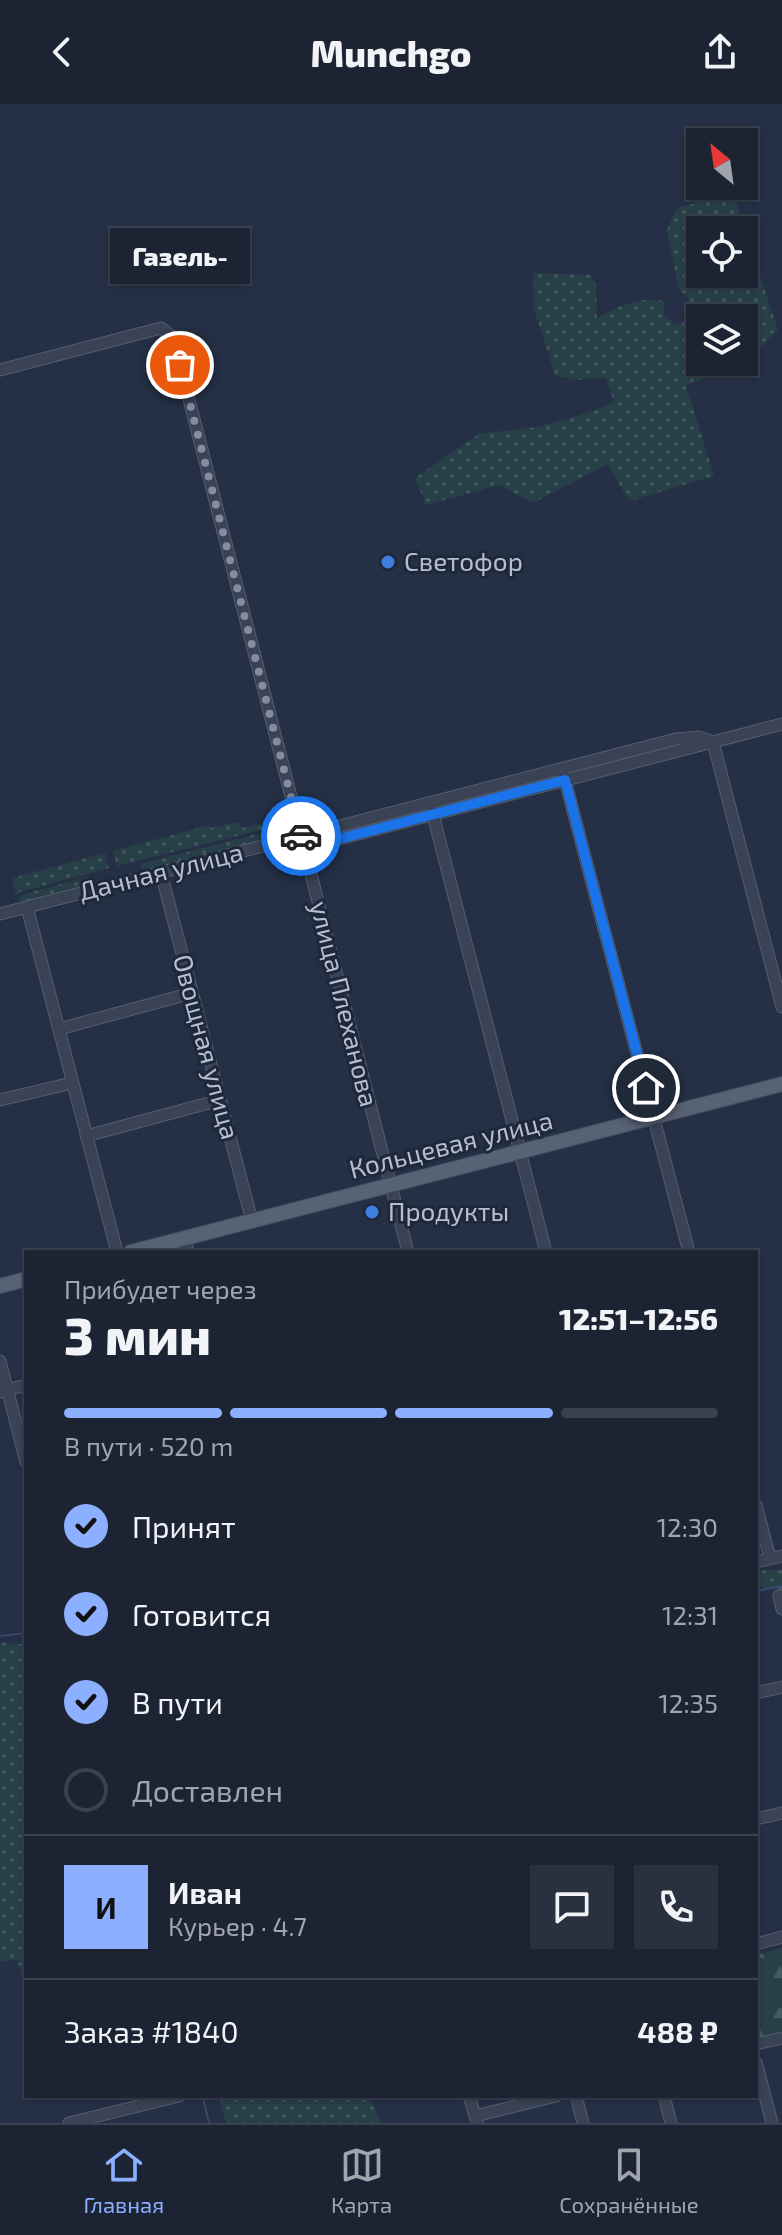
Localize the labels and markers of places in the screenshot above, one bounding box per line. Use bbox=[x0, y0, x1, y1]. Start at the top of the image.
callout: Газель- bbox=[110, 229, 250, 285]
pin bbox=[146, 331, 214, 399]
place label: Светофор bbox=[404, 545, 523, 576]
marker: Светофор bbox=[379, 553, 397, 571]
pin bbox=[612, 1054, 680, 1122]
place label: Продукты bbox=[388, 1195, 509, 1227]
marker: Продукты bbox=[363, 1203, 381, 1221]

